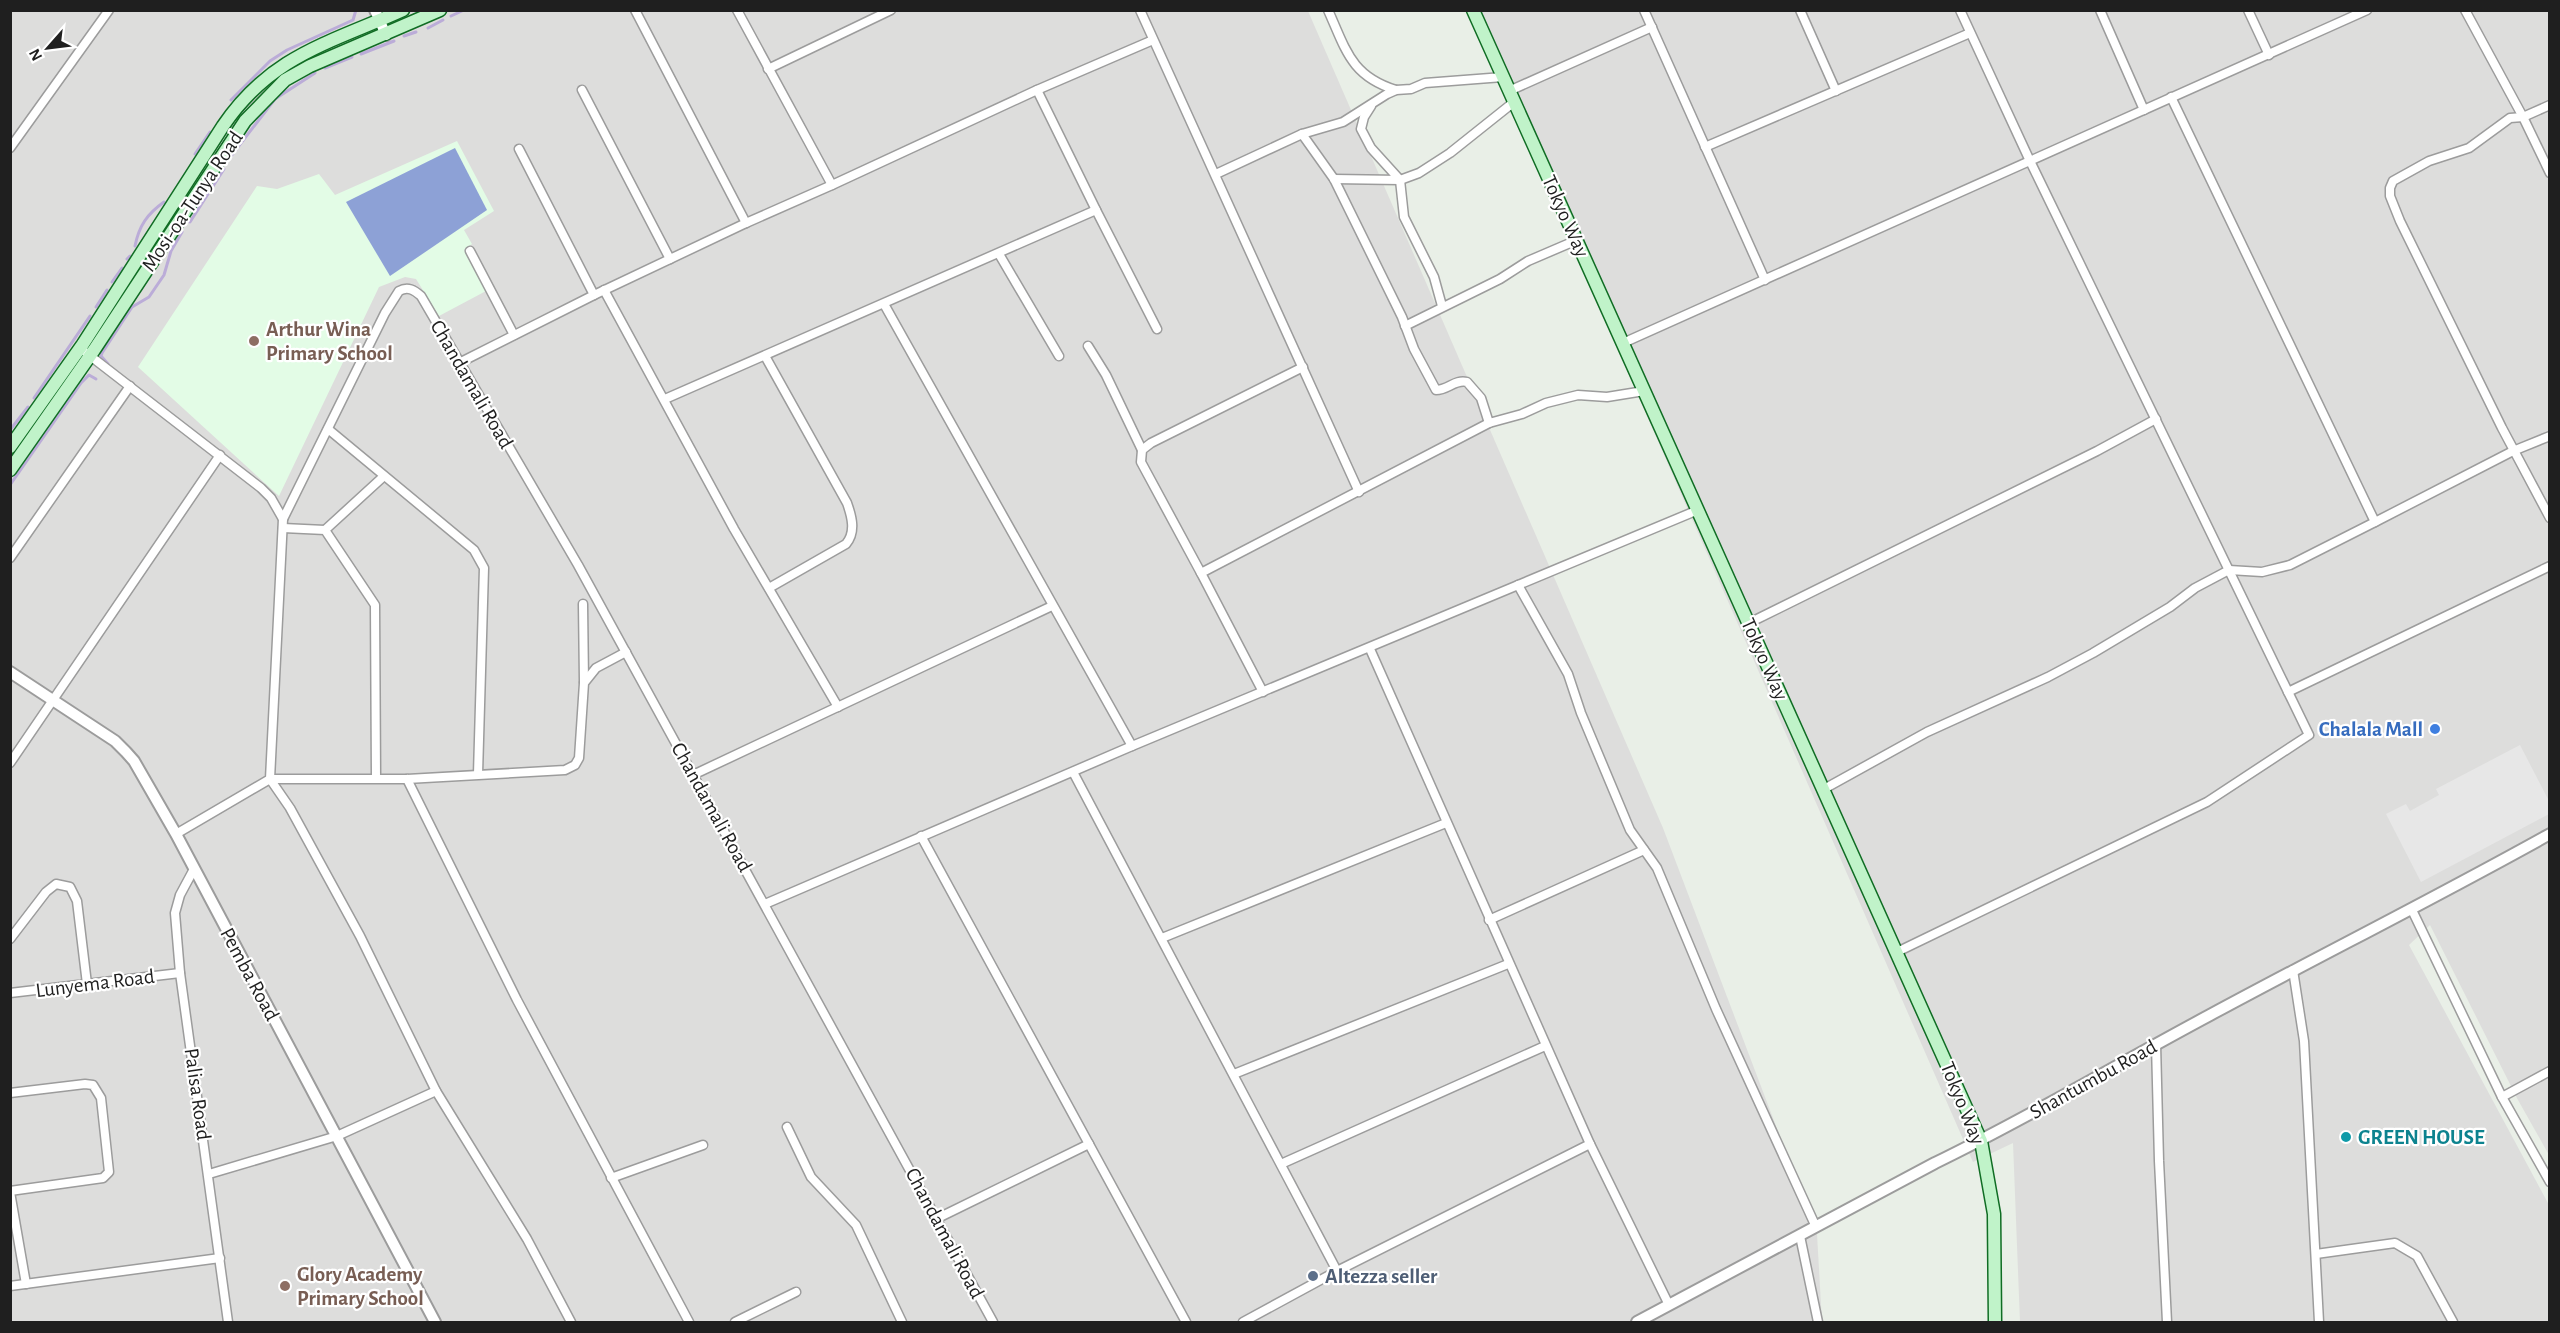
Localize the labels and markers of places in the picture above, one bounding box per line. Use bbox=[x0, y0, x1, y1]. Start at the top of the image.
place label: Arthur Wina Primary School bbox=[266, 319, 393, 364]
marker: Arthur Wina Primary School bbox=[247, 334, 261, 348]
place label: Chalala Mall bbox=[2319, 719, 2423, 740]
marker: Chalala Mall bbox=[2428, 722, 2442, 736]
place label: GREEN HOUSE bbox=[2358, 1127, 2485, 1148]
marker: GREEN HOUSE bbox=[2339, 1130, 2353, 1144]
place label: Glory Academy Primary School bbox=[297, 1264, 424, 1309]
place label: Altezza seller bbox=[1325, 1266, 1438, 1287]
marker: Altezza seller bbox=[1306, 1269, 1320, 1283]
marker: Glory Academy Primary School bbox=[278, 1279, 292, 1293]

